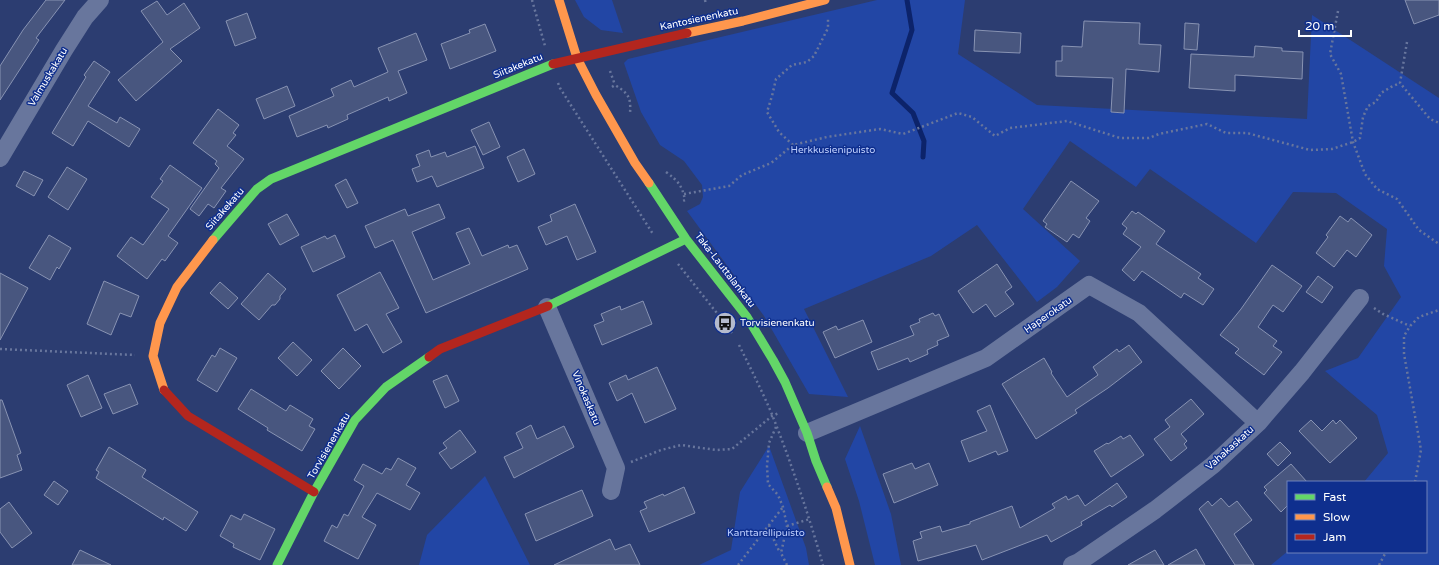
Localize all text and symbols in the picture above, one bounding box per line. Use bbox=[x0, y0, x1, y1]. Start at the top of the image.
street label: Kantosienenkatu bbox=[659, 5, 739, 33]
scale bar bbox=[1299, 12, 1351, 38]
text: 20 m bbox=[1305, 19, 1334, 33]
street label: Valmuskakatu bbox=[26, 46, 70, 108]
street label: Siitakekatu bbox=[492, 51, 544, 81]
park label: Herkkusienipuisto bbox=[791, 144, 875, 156]
street label: Siitakekatu bbox=[203, 185, 247, 233]
street label: Taka-Lauttalankatu bbox=[692, 230, 758, 310]
street label: Haperokatu bbox=[1022, 294, 1074, 336]
bus stop icon: Torvisienenkatu bbox=[712, 310, 738, 336]
place label: Torvisienenkatu bbox=[740, 317, 815, 329]
street label: Vinokaskatu bbox=[569, 369, 603, 427]
street label: Torvisienenkatu bbox=[305, 411, 353, 481]
street label: Vahakaskatu bbox=[1204, 423, 1256, 473]
legend bbox=[1287, 481, 1427, 553]
text: Fast bbox=[1323, 490, 1347, 504]
text: Slow bbox=[1323, 510, 1350, 524]
park label: Kanttarellipuisto bbox=[727, 527, 805, 539]
text: Jam bbox=[1323, 530, 1346, 544]

